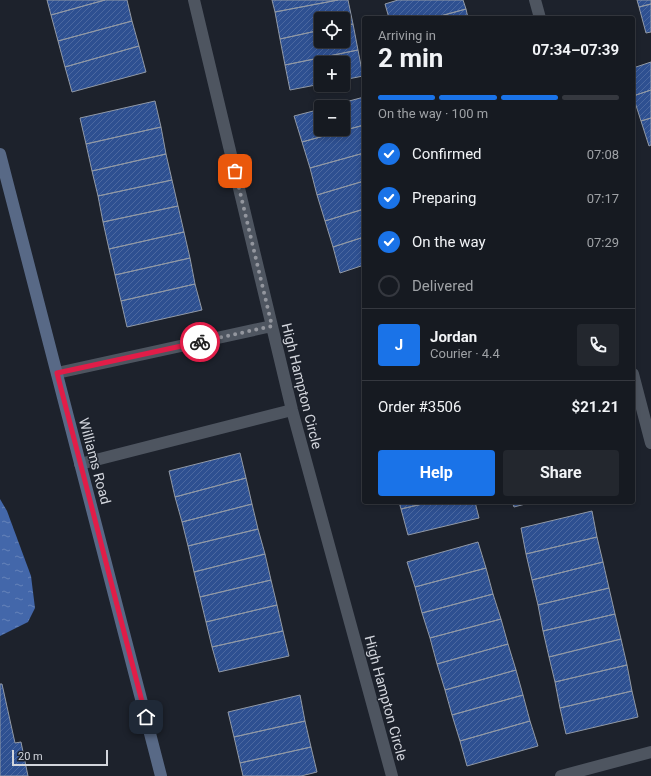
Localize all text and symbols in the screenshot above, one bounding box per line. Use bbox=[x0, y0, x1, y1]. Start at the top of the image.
map controls bbox=[314, 12, 350, 136]
button: locate bbox=[314, 12, 350, 48]
text: Arriving in bbox=[378, 28, 436, 43]
text: 07:34–07:39 bbox=[532, 41, 619, 59]
text: 2 min bbox=[378, 43, 443, 73]
button: + bbox=[314, 56, 350, 92]
button: − bbox=[314, 100, 350, 136]
text: On the way · 100 m bbox=[378, 106, 488, 121]
icon: check bbox=[378, 143, 400, 165]
text: Confirmed bbox=[412, 145, 482, 163]
text: 07:08 bbox=[587, 147, 619, 162]
pin bbox=[218, 154, 252, 188]
icon: bag bbox=[224, 160, 246, 182]
icon: check bbox=[378, 187, 400, 209]
text: Preparing bbox=[412, 189, 476, 207]
text: 07:17 bbox=[587, 191, 619, 206]
icon: check bbox=[378, 231, 400, 253]
text: On the way bbox=[412, 233, 486, 251]
text: 07:29 bbox=[587, 235, 619, 250]
text: Delivered bbox=[412, 277, 474, 295]
street label: High Hampton Circle bbox=[279, 321, 325, 451]
courier bbox=[180, 322, 220, 362]
button: phone bbox=[577, 324, 619, 366]
text: Jordan bbox=[430, 328, 477, 346]
icon: bike bbox=[189, 331, 211, 353]
text: J bbox=[395, 336, 403, 354]
text: Courier · 4.4 bbox=[430, 346, 500, 361]
text: Order #3506 bbox=[378, 398, 461, 416]
text: $21.21 bbox=[572, 398, 619, 416]
street label: Williams Road bbox=[76, 416, 114, 506]
button: Help bbox=[378, 450, 495, 496]
button: Share bbox=[503, 450, 619, 496]
street label: High Hampton Circle bbox=[362, 634, 410, 762]
pin bbox=[129, 700, 163, 734]
icon: home bbox=[135, 706, 157, 728]
scale bar bbox=[12, 748, 108, 767]
text: 20 m bbox=[18, 750, 43, 763]

